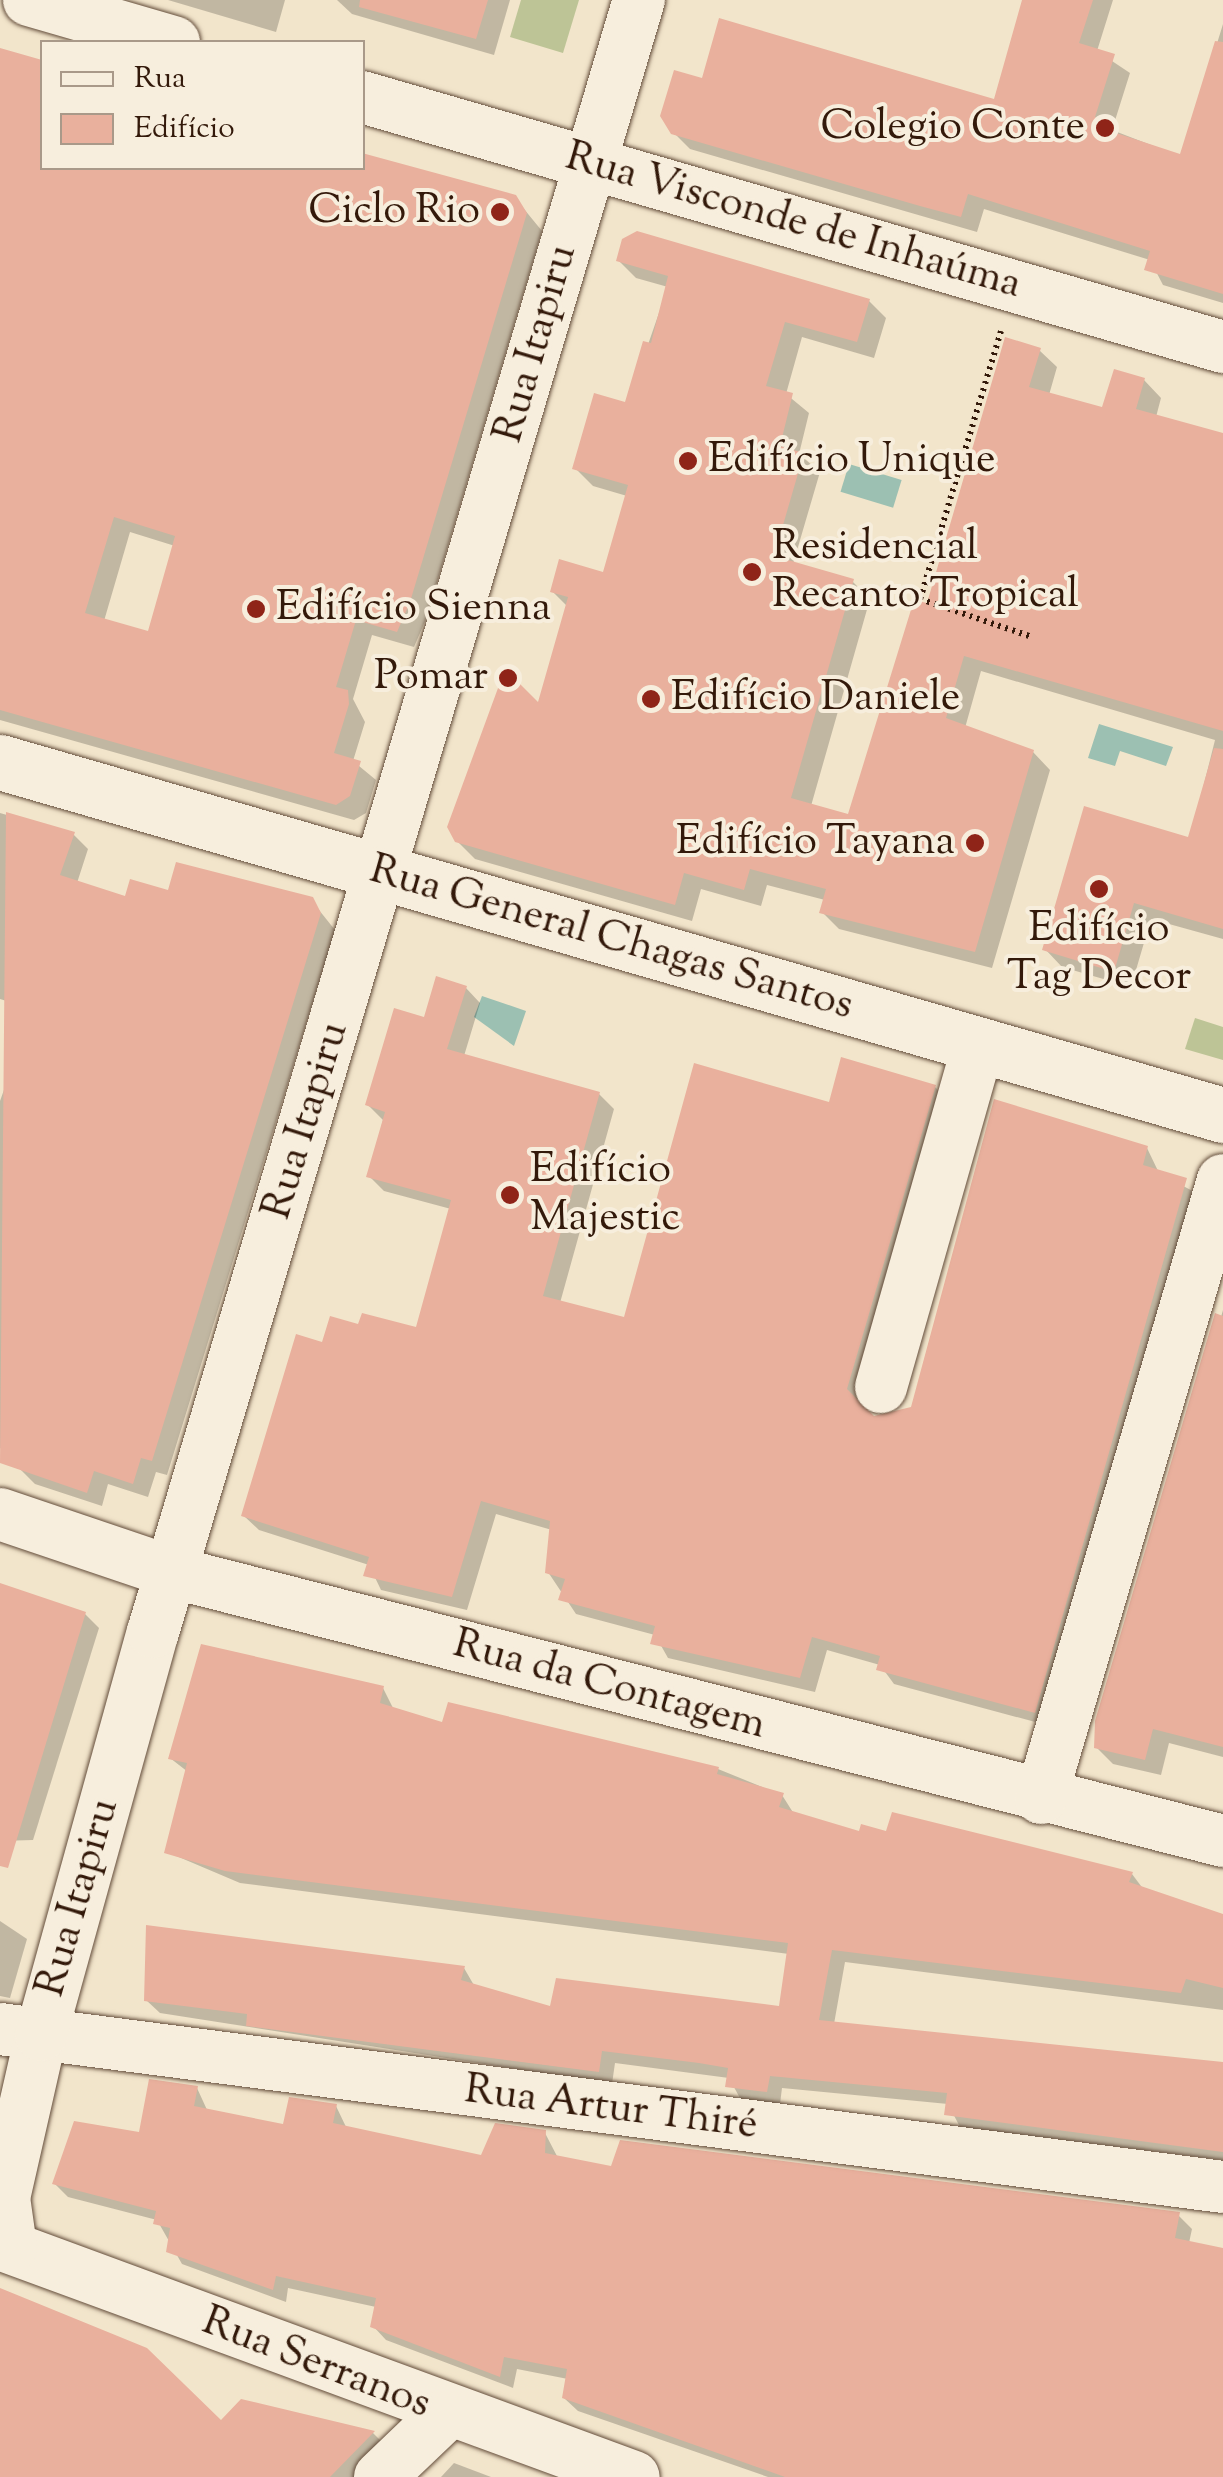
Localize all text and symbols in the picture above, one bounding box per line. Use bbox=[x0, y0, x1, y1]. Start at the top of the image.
legend bbox=[40, 40, 365, 170]
text: Rua bbox=[134, 58, 186, 101]
place label: Colegio Conte bbox=[821, 103, 1085, 153]
text: Edifício bbox=[134, 108, 235, 151]
marker: Colegio Conte bbox=[1094, 117, 1116, 139]
street label: Rua Visconde de Inhaúma bbox=[559, 133, 1027, 311]
place label: Ciclo Rio bbox=[308, 187, 480, 237]
marker: Ciclo Rio bbox=[489, 201, 511, 223]
street label: Rua Itapiru bbox=[485, 239, 589, 449]
place label: Edifício Unique bbox=[708, 436, 995, 486]
marker: Edifício Unique bbox=[677, 450, 699, 472]
place label: Residencial Recanto Tropical bbox=[772, 523, 1079, 622]
marker: Residencial Recanto Tropical bbox=[741, 561, 763, 583]
place label: Edifício Sienna bbox=[276, 584, 551, 634]
marker: Edifício Sienna bbox=[245, 598, 267, 620]
place label: Pomar bbox=[374, 653, 488, 703]
marker: Pomar bbox=[497, 667, 519, 689]
place label: Edifício Daniele bbox=[671, 674, 960, 724]
marker: Edifício Daniele bbox=[640, 688, 662, 710]
place label: Edifício Tayana bbox=[676, 818, 955, 868]
marker: Edifício Tayana bbox=[964, 832, 986, 854]
street label: Rua General Chagas Santos bbox=[364, 846, 858, 1032]
marker: Edifício Tag Decor bbox=[1088, 878, 1110, 900]
place label: Edifício Tag Decor bbox=[1007, 905, 1191, 1004]
street label: Rua Itapiru bbox=[253, 1016, 361, 1226]
place label: Edifício Majestic bbox=[530, 1146, 680, 1244]
marker: Edifício Majestic bbox=[499, 1184, 521, 1206]
street label: Rua da Contagem bbox=[447, 1620, 771, 1752]
street label: Rua Itapiru bbox=[27, 1793, 131, 2003]
street label: Rua Artur Thiré bbox=[462, 2066, 760, 2152]
street label: Rua Serranos bbox=[195, 2297, 437, 2431]

